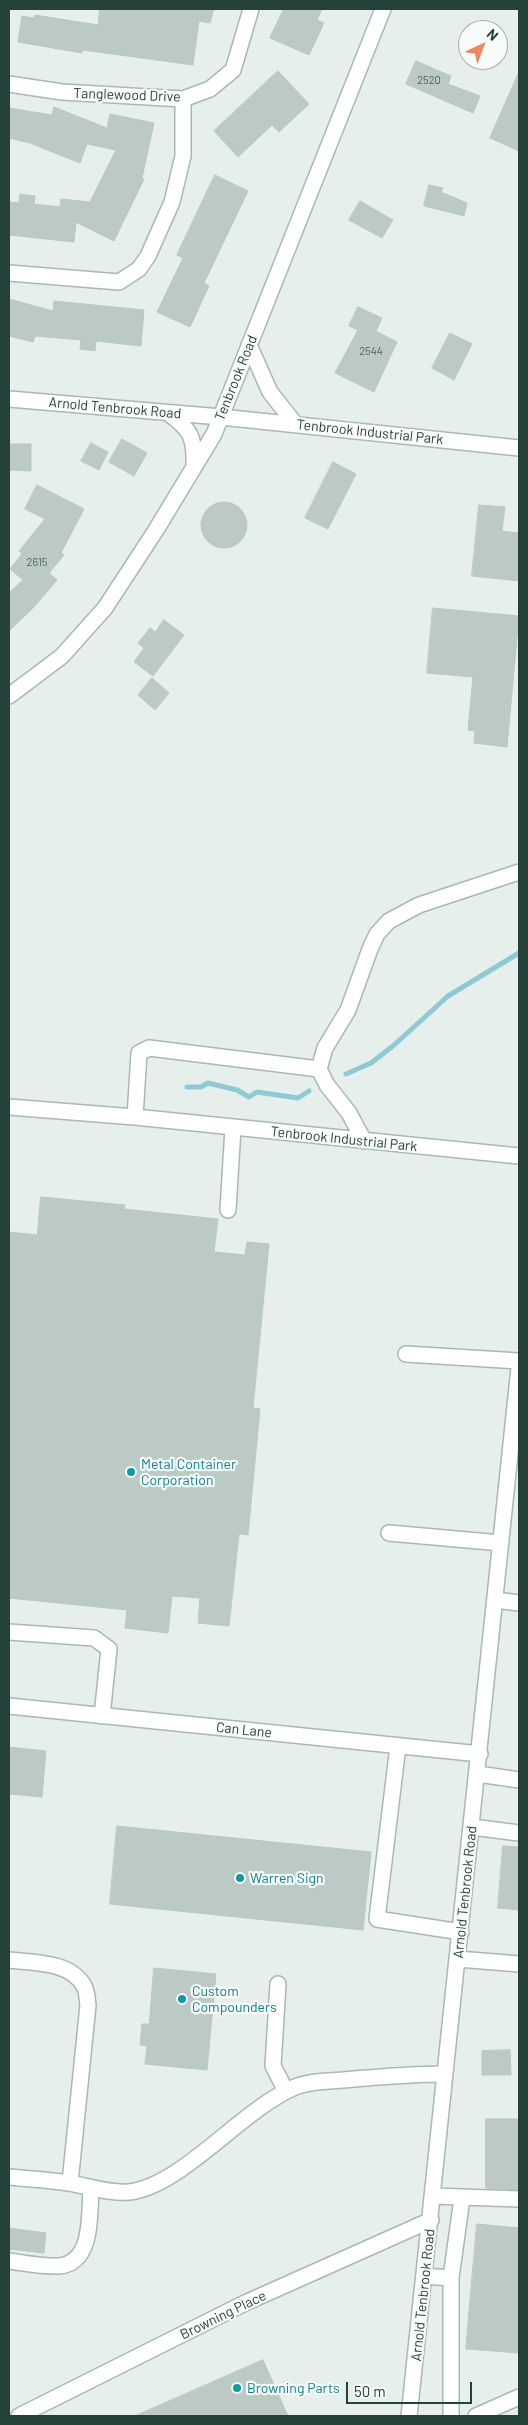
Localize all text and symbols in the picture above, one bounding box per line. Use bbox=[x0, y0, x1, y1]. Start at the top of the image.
north arrow bbox=[458, 20, 508, 70]
text: N bbox=[484, 25, 502, 44]
house number: 2520 bbox=[417, 73, 441, 87]
street label: Tanglewood Drive bbox=[73, 85, 181, 105]
street label: Tenbrook Road bbox=[211, 333, 261, 423]
house number: 2544 bbox=[359, 344, 383, 358]
street label: Arnold Tenbrook Road bbox=[48, 394, 182, 422]
street label: Tenbrook Industrial Park bbox=[296, 416, 444, 448]
house number: 2615 bbox=[27, 555, 47, 569]
street label: Tenbrook Industrial Park bbox=[270, 1123, 418, 1155]
place label: Metal Container Corporation bbox=[141, 1456, 236, 1488]
marker: Metal Container Corporation bbox=[125, 1466, 137, 1478]
street label: Can Lane bbox=[215, 1719, 273, 1741]
street label: Arnold Tenbrook Road bbox=[450, 1825, 480, 1959]
place label: Warren Sign bbox=[250, 1870, 323, 1886]
marker: Warren Sign bbox=[234, 1872, 246, 1884]
place label: Custom Compounders bbox=[192, 1983, 277, 2015]
marker: Custom Compounders bbox=[176, 1993, 188, 2005]
street label: Arnold Tenbrook Road bbox=[408, 2228, 438, 2362]
street label: Browning Place bbox=[177, 2287, 269, 2343]
scale bar bbox=[348, 2372, 474, 2404]
place label: Browning Parts bbox=[247, 2380, 340, 2396]
marker: Browning Parts bbox=[231, 2382, 243, 2394]
text: 50 m bbox=[354, 2382, 386, 2400]

